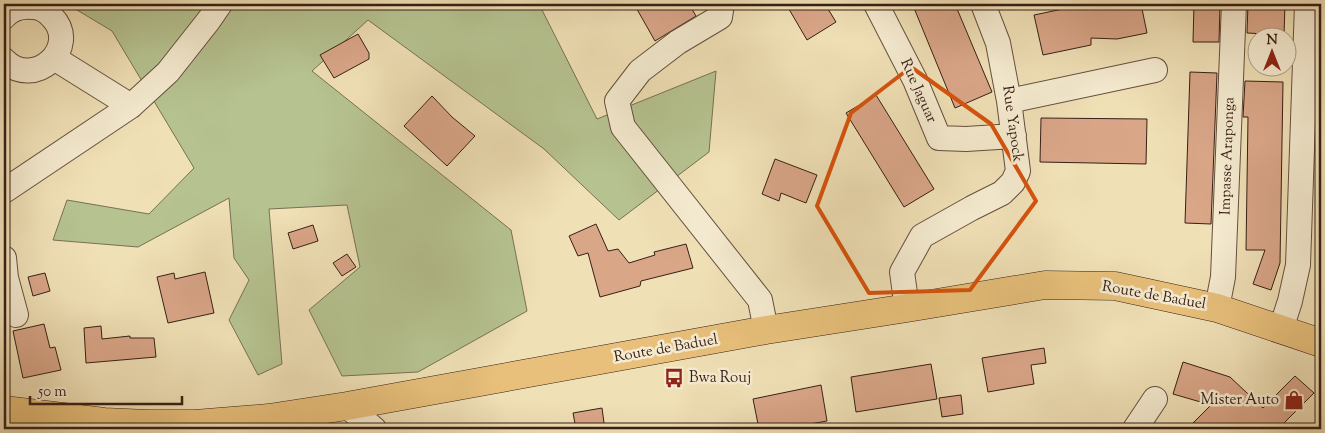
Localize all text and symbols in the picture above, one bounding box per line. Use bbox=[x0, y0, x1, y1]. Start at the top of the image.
north arrow bbox=[1248, 28, 1298, 78]
text: N bbox=[1266, 31, 1278, 51]
street label: Rue Jaguar bbox=[894, 55, 942, 127]
street label: Rue Yapock bbox=[996, 84, 1028, 164]
street label: Impasse Araponga bbox=[1215, 97, 1241, 215]
street label: Route de Baduel bbox=[1100, 277, 1208, 315]
street label: Route de Baduel bbox=[612, 330, 720, 368]
bus stop icon: Bwa Rouj bbox=[663, 367, 685, 389]
place label: Bwa Rouj bbox=[689, 368, 751, 389]
scale bar bbox=[30, 373, 182, 405]
text: 50 m bbox=[37, 382, 67, 403]
shop icon: Mister Auto bbox=[1283, 389, 1305, 411]
place label: Mister Auto bbox=[1200, 390, 1279, 411]

